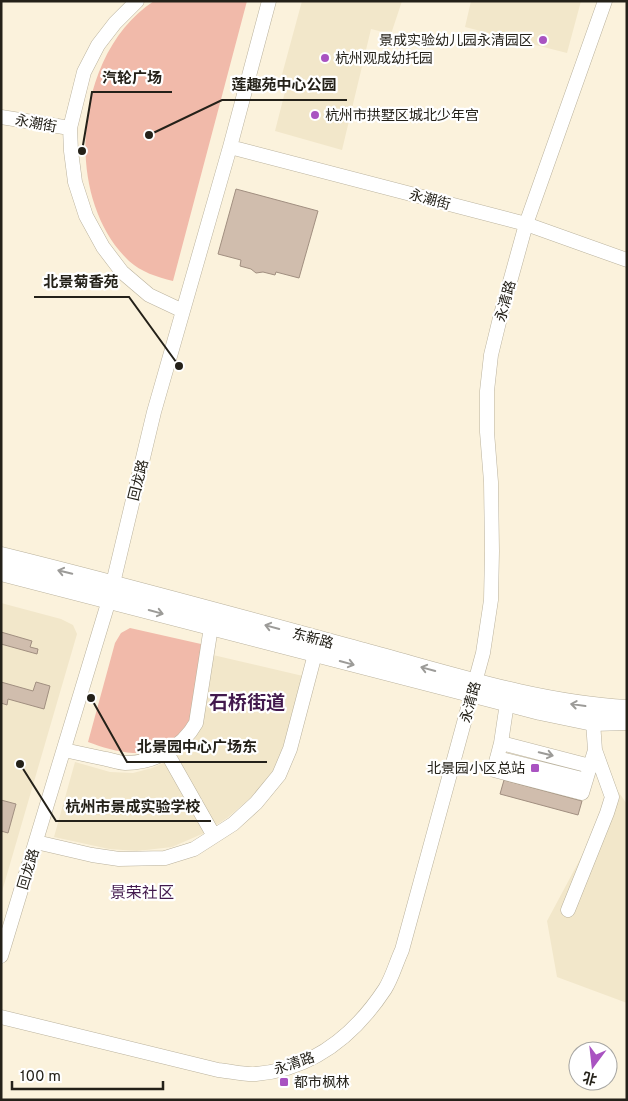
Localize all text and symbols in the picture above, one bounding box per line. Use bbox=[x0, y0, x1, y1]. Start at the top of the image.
place label: 景成实验幼儿园永清园区 bbox=[379, 33, 533, 50]
marker: 景成实验幼儿园永清园区 bbox=[537, 34, 549, 46]
place label: 杭州观成幼托园 bbox=[335, 50, 433, 68]
marker: 杭州观成幼托园 bbox=[319, 52, 331, 64]
callout: 汽轮广场 bbox=[92, 62, 172, 92]
text: 汽轮广场 bbox=[102, 70, 162, 89]
callout: 莲趣苑中心公园 bbox=[222, 70, 347, 100]
text: 莲趣苑中心公园 bbox=[231, 77, 337, 96]
place label: 杭州市拱墅区城北少年宫 bbox=[325, 107, 479, 125]
marker: 杭州市拱墅区城北少年宫 bbox=[309, 109, 321, 121]
street label: 永潮街 bbox=[14, 112, 58, 136]
street label: 永潮街 bbox=[407, 187, 452, 214]
callout: 北景菊香苑 bbox=[34, 267, 129, 297]
text: 北景菊香苑 bbox=[43, 274, 119, 293]
street label: 永清路 bbox=[493, 279, 520, 324]
street label: 回龙路 bbox=[125, 458, 153, 503]
one-way arrow bbox=[58, 567, 74, 576]
one-way arrow bbox=[147, 608, 163, 617]
one-way arrow bbox=[264, 622, 280, 631]
street label: 东新路 bbox=[290, 626, 335, 653]
one-way arrow bbox=[338, 658, 354, 668]
one-way arrow bbox=[421, 664, 437, 674]
street label: 永清路 bbox=[458, 680, 485, 725]
district label: 石桥街道 bbox=[209, 692, 285, 716]
one-way arrow bbox=[571, 700, 587, 710]
callout: 北景园中心广场东 bbox=[127, 732, 267, 762]
text: 北景园中心广场东 bbox=[137, 739, 257, 758]
one-way arrow bbox=[537, 750, 553, 760]
place label: 北景园小区总站 bbox=[427, 760, 525, 778]
marker: 北景园小区总站 bbox=[529, 762, 541, 774]
callout: 杭州市景成实验学校 bbox=[56, 791, 211, 821]
text: 杭州市景成实验学校 bbox=[65, 798, 201, 818]
street label: 回龙路 bbox=[14, 847, 44, 892]
district label: 景荣社区 bbox=[110, 884, 174, 904]
north arrow bbox=[568, 1041, 618, 1091]
street label: 永清路 bbox=[272, 1050, 317, 1079]
scale bar bbox=[12, 1058, 164, 1090]
text: 北 bbox=[581, 1067, 599, 1087]
text: 100 m bbox=[20, 1068, 61, 1087]
place label: 都市枫林 bbox=[294, 1075, 350, 1092]
marker: 都市枫林 bbox=[278, 1076, 290, 1088]

